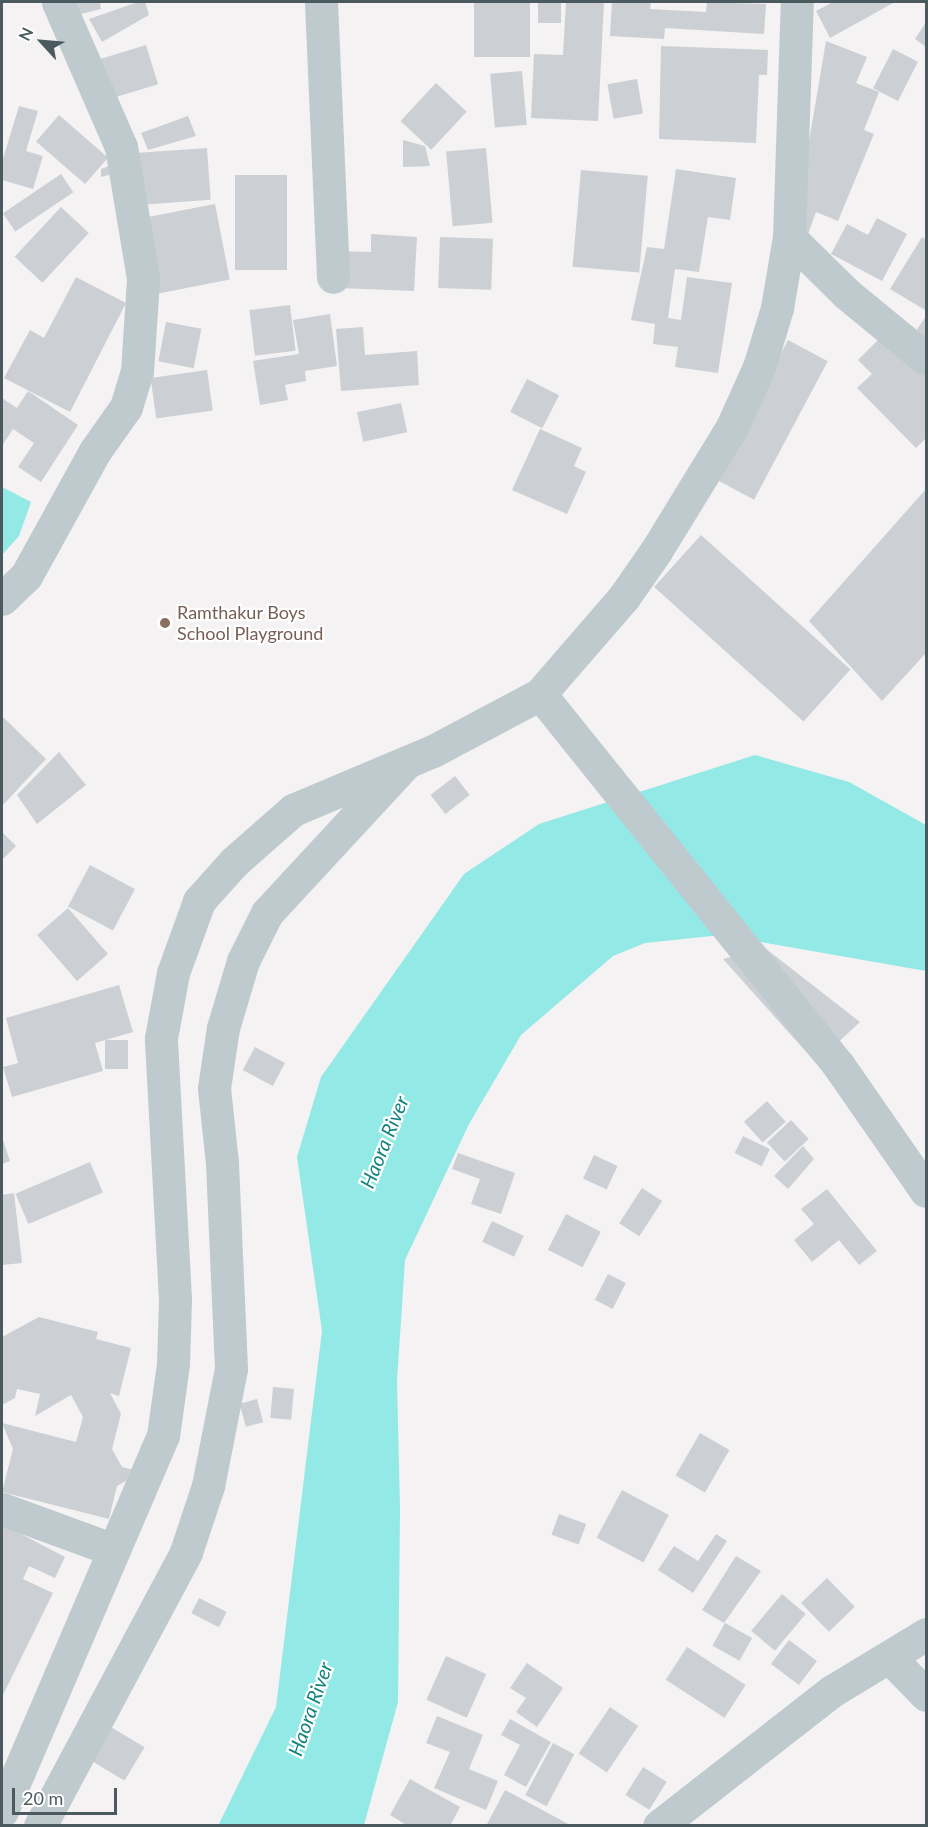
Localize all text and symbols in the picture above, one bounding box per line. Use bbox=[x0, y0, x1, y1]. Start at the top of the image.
north arrow bbox=[12, 12, 72, 72]
text: N bbox=[14, 24, 37, 44]
place label: Ramthakur Boys School Playground bbox=[177, 602, 323, 644]
marker: Ramthakur Boys School Playground bbox=[158, 616, 172, 630]
water label: Haora River bbox=[355, 1092, 413, 1192]
water label: Haora River bbox=[283, 1659, 337, 1759]
scale bar bbox=[15, 1776, 120, 1814]
text: 20 m bbox=[23, 1787, 63, 1809]

